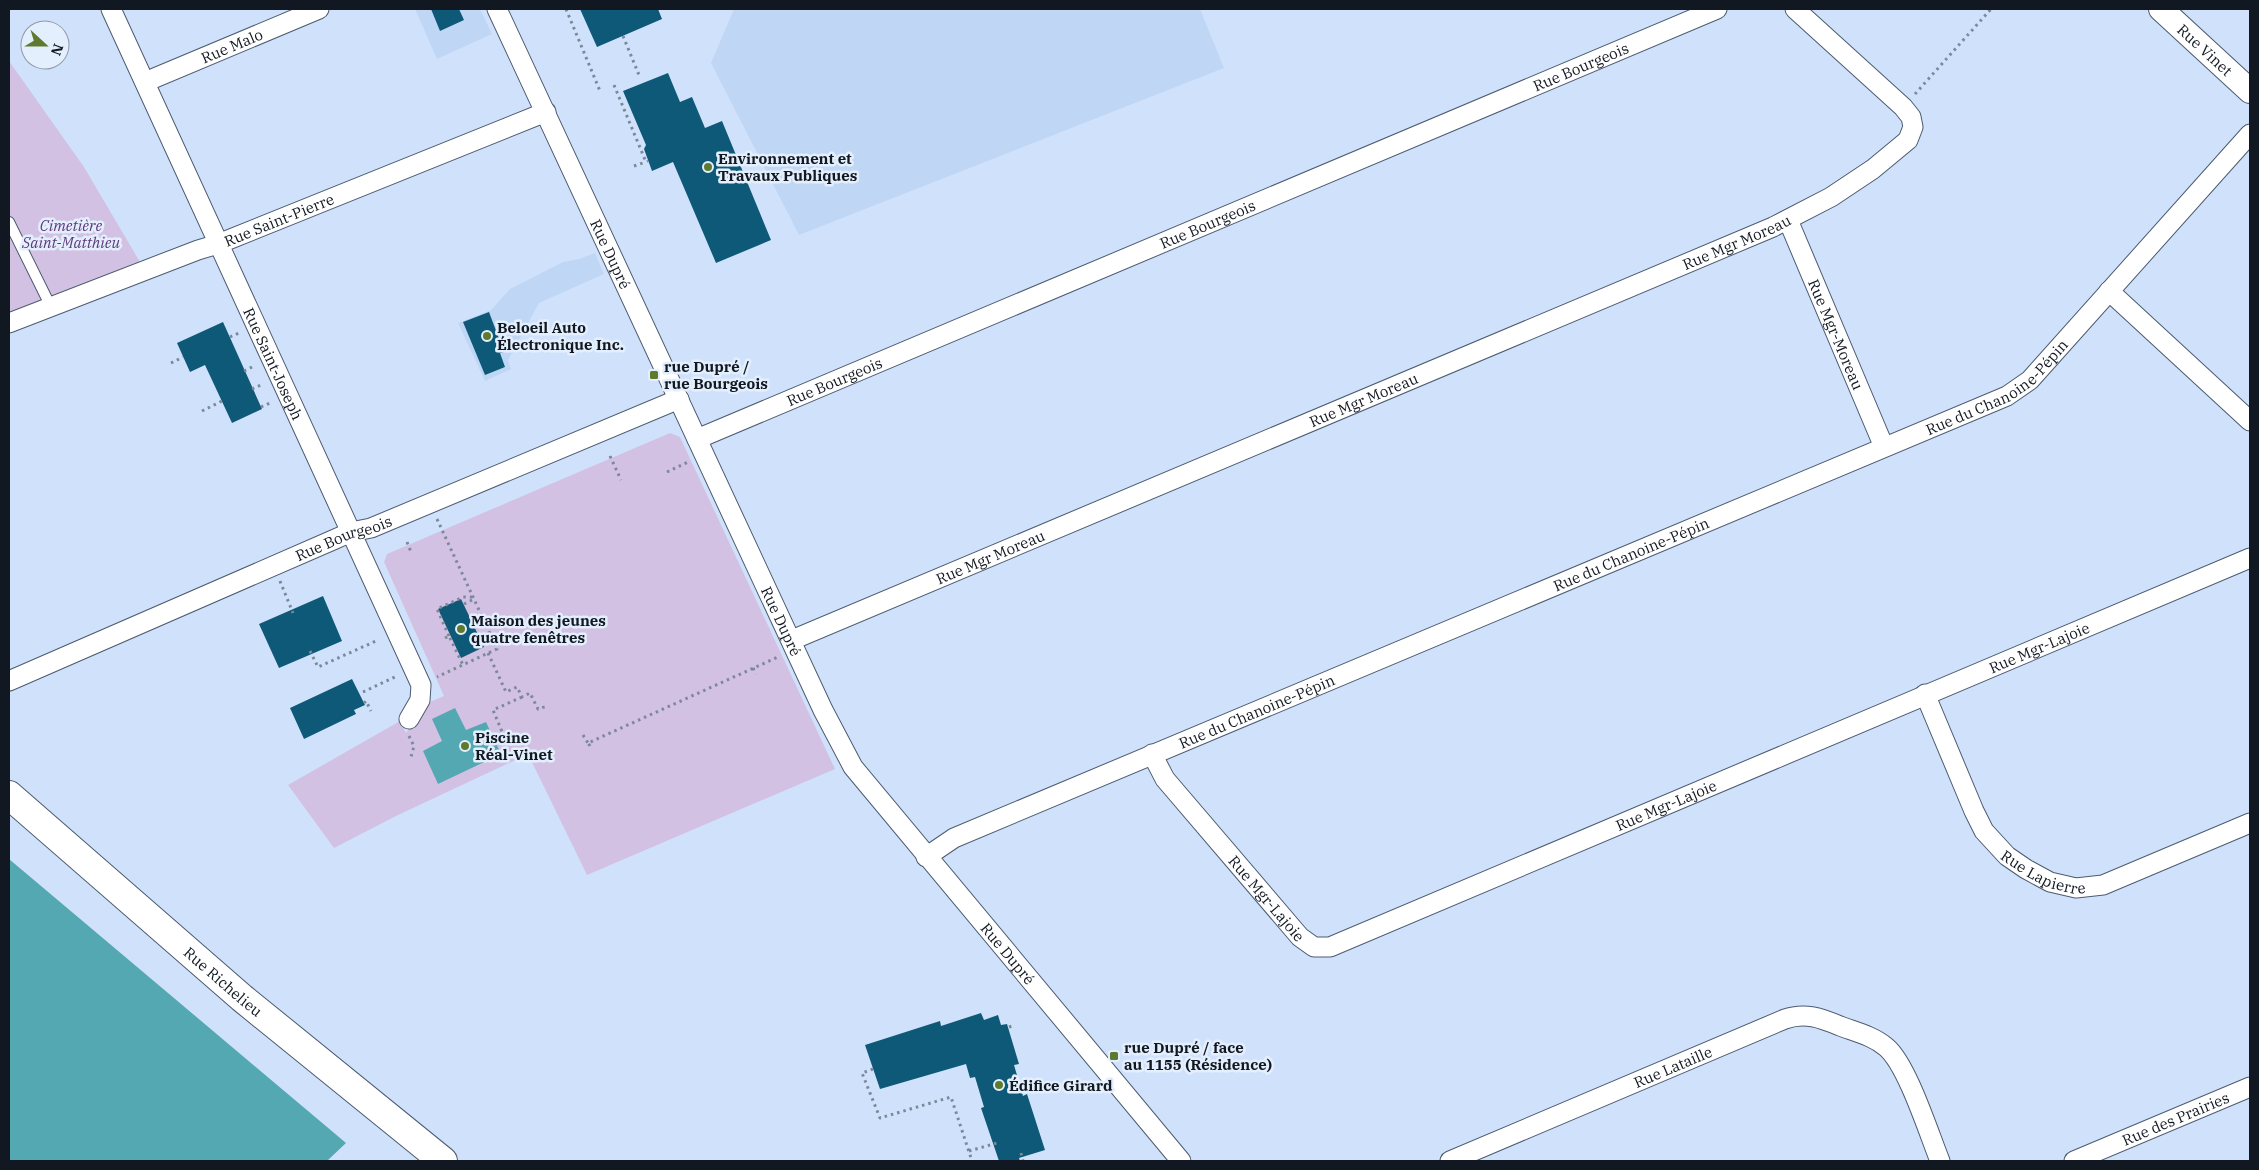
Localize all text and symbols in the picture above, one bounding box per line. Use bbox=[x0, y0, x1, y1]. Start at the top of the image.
north arrow bbox=[20, 20, 70, 70]
street label: Rue Vinet bbox=[2174, 20, 2237, 80]
street label: Rue Malo bbox=[198, 24, 265, 67]
street label: Rue Bourgeois bbox=[1530, 38, 1631, 95]
text: N bbox=[47, 41, 68, 58]
place label: Environnement et Travaux Publiques bbox=[718, 149, 857, 185]
marker: Environnement et Travaux Publiques bbox=[702, 161, 714, 173]
street label: Rue Saint-Pierre bbox=[221, 189, 336, 250]
street label: Rue Bourgeois bbox=[1157, 195, 1258, 252]
street label: Rue Mgr Moreau bbox=[1680, 210, 1794, 274]
park label: Cimetière Saint-Matthieu bbox=[21, 216, 120, 252]
street label: Rue Dupré bbox=[587, 216, 635, 292]
street label: Rue Mgr-Moreau bbox=[1804, 276, 1868, 392]
street label: Rue Saint-Joseph bbox=[240, 304, 308, 423]
place label: Beloeil Auto Électronique Inc. bbox=[497, 318, 624, 354]
marker: Beloeil Auto Électronique Inc. bbox=[481, 330, 493, 342]
street label: Rue du Chanoine-Pépin bbox=[1923, 335, 2072, 439]
street label: Rue Bourgeois bbox=[784, 353, 885, 410]
place label: rue Dupré / rue Bourgeois bbox=[664, 357, 768, 393]
street label: Rue Mgr Moreau bbox=[1306, 368, 1421, 431]
marker: rue Dupré / rue Bourgeois bbox=[648, 369, 660, 381]
street label: Rue Bourgeois bbox=[292, 511, 395, 565]
street label: Rue du Chanoine-Pépin bbox=[1550, 513, 1712, 595]
street label: Rue Mgr Moreau bbox=[933, 525, 1047, 588]
street label: Rue Dupré bbox=[757, 583, 806, 659]
place label: Maison des jeunes quatre fenêtres bbox=[471, 611, 606, 647]
street label: Rue Mgr-Lajoie bbox=[1986, 618, 2092, 677]
marker: Maison des jeunes quatre fenêtres bbox=[455, 623, 467, 635]
street label: Rue du Chanoine-Pépin bbox=[1176, 670, 1338, 752]
place label: Piscine Réal-Vinet bbox=[475, 728, 553, 764]
marker: Piscine Réal-Vinet bbox=[459, 740, 471, 752]
street label: Rue Mgr-Lajoie bbox=[1613, 775, 1719, 835]
street label: Rue Lapierre bbox=[1998, 845, 2086, 898]
street label: Rue Mgr-Lajoie bbox=[1225, 851, 1309, 945]
street label: Rue Dupré bbox=[977, 919, 1039, 988]
street label: Rue Richelieu bbox=[180, 942, 266, 1020]
place label: rue Dupré / face au 1155 (Résidence) bbox=[1124, 1038, 1272, 1074]
street label: Rue Lataille bbox=[1631, 1042, 1715, 1092]
marker: rue Dupré / face au 1155 (Résidence) bbox=[1108, 1050, 1120, 1062]
place label: Édifice Girard bbox=[1009, 1076, 1113, 1095]
marker: Édifice Girard bbox=[993, 1079, 1005, 1091]
street label: Rue des Prairies bbox=[2119, 1087, 2232, 1149]

